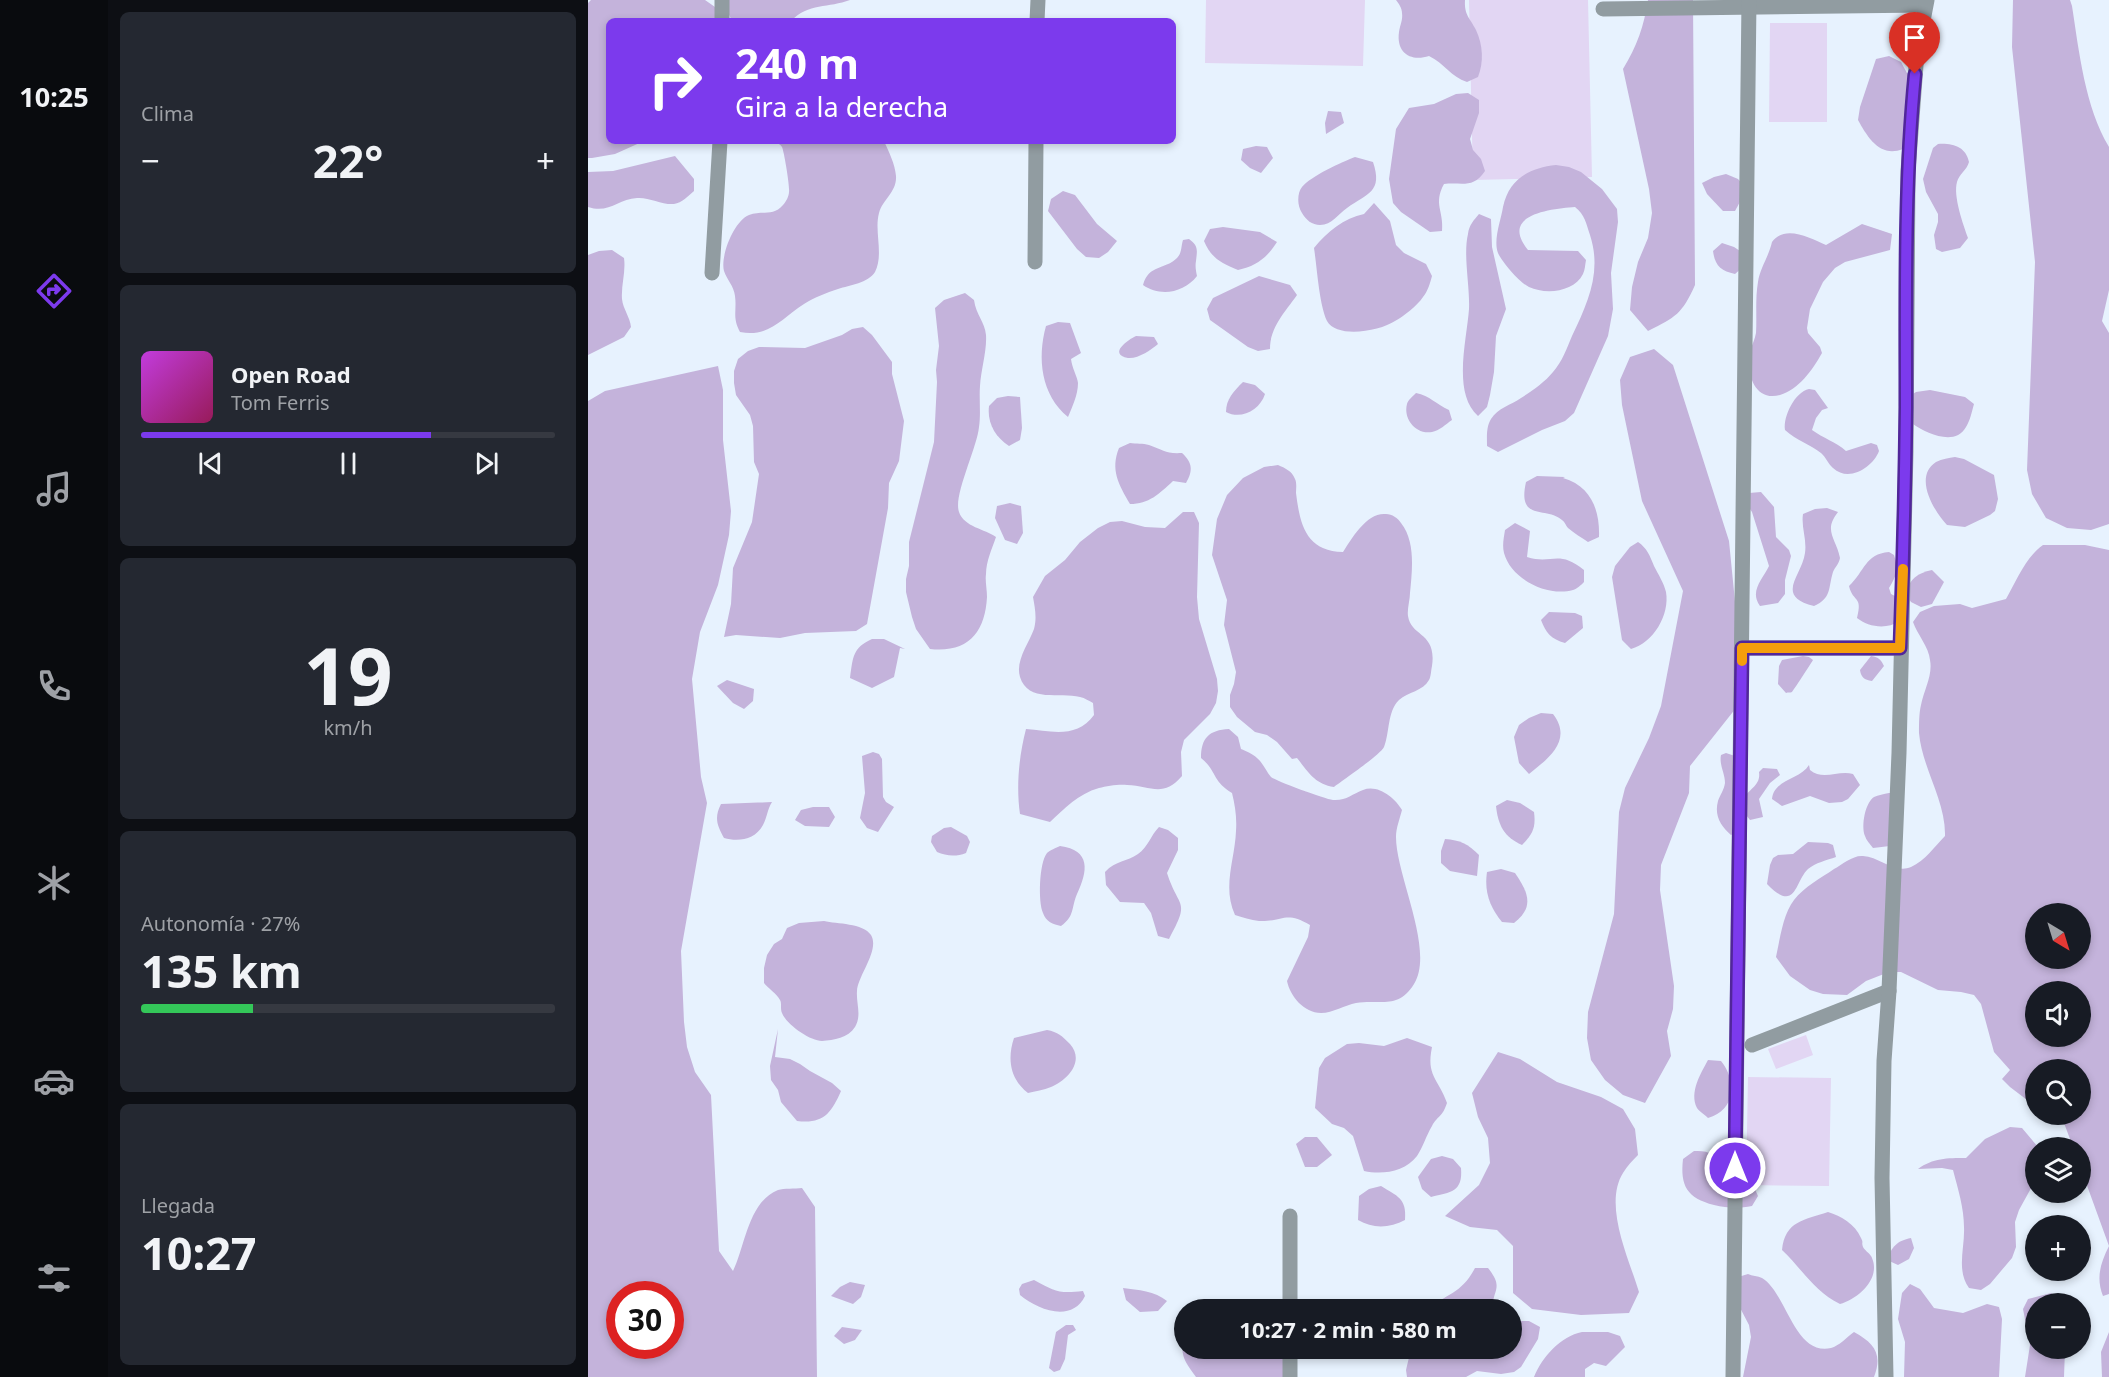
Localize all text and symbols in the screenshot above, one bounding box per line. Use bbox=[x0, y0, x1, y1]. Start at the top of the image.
pin bbox=[1889, 12, 1940, 74]
icon: arrive bbox=[1898, 21, 1931, 54]
text: 240 m bbox=[735, 34, 859, 91]
icon: right bbox=[636, 42, 714, 120]
text: 10:25 bbox=[19, 78, 89, 115]
text: Gira a la derecha bbox=[735, 88, 948, 125]
text: Clima bbox=[141, 100, 194, 127]
text: 22° bbox=[313, 130, 383, 191]
text: − bbox=[141, 138, 160, 183]
text: + bbox=[536, 138, 555, 183]
icon: directions bbox=[33, 270, 75, 312]
text: Open Road bbox=[231, 359, 351, 389]
text: Tom Ferris bbox=[231, 389, 330, 416]
icon: previous bbox=[194, 447, 227, 480]
icon: pause bbox=[332, 447, 365, 480]
icon: next bbox=[470, 447, 503, 480]
icon: music bbox=[33, 468, 75, 510]
text: 19 bbox=[303, 622, 393, 728]
icon: phone bbox=[33, 665, 75, 707]
text: km/h bbox=[323, 714, 373, 741]
icon: climate bbox=[33, 862, 75, 904]
north arrow bbox=[2025, 903, 2091, 969]
map controls bbox=[2025, 903, 2091, 1359]
text: Autonomía · 27% bbox=[141, 910, 300, 937]
text: 135 km bbox=[141, 940, 302, 1001]
button: sound bbox=[2025, 981, 2091, 1047]
button: search bbox=[2025, 1059, 2091, 1125]
icon: car bbox=[33, 1060, 75, 1102]
position arrow bbox=[1703, 1136, 1767, 1200]
button: layers bbox=[2025, 1137, 2091, 1203]
text: Llegada bbox=[141, 1192, 215, 1219]
button: + bbox=[2025, 1215, 2091, 1281]
text: 10:27 bbox=[141, 1222, 257, 1283]
icon: filters bbox=[33, 1257, 75, 1299]
speed limit sign: 30 bbox=[606, 1281, 684, 1359]
button: − bbox=[2025, 1293, 2091, 1359]
text: 10:27 · 2 min · 580 m bbox=[1239, 1314, 1457, 1344]

